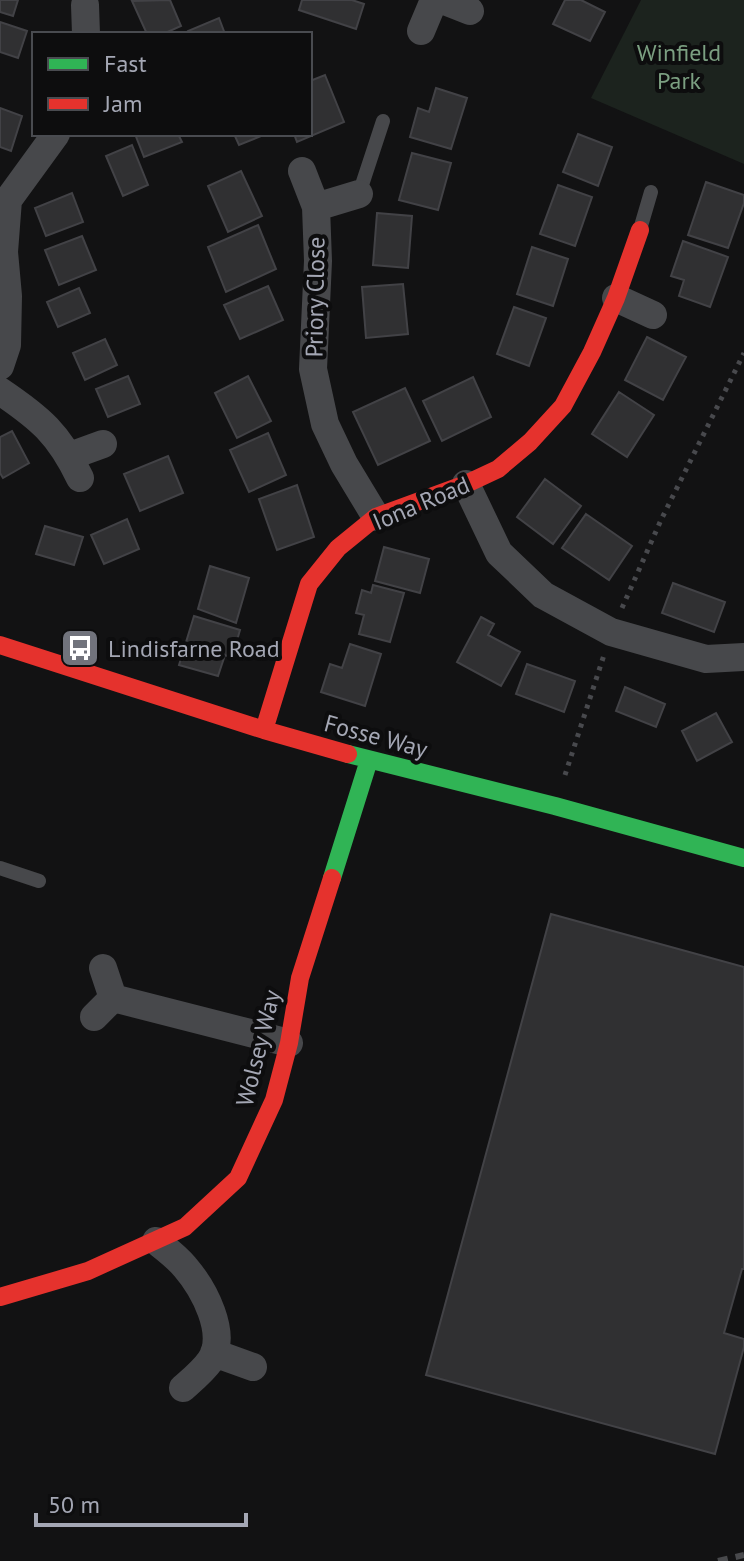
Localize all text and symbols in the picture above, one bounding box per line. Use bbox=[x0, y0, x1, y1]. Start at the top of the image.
legend bbox=[32, 32, 312, 136]
park label: Winfield Park bbox=[637, 37, 721, 96]
text: Fast bbox=[104, 48, 147, 79]
text: Jam bbox=[103, 88, 142, 119]
street label: Priory Close bbox=[298, 236, 332, 358]
street label: Iona Road bbox=[368, 469, 474, 537]
bus stop icon: Lindisfarne Road bbox=[59, 627, 101, 669]
place label: Lindisfarne Road bbox=[108, 633, 280, 664]
street label: Fosse Way bbox=[321, 707, 431, 765]
street label: Wolsey Way bbox=[229, 987, 287, 1109]
scale bar bbox=[36, 1477, 246, 1527]
text: 50 m bbox=[48, 1489, 100, 1520]

